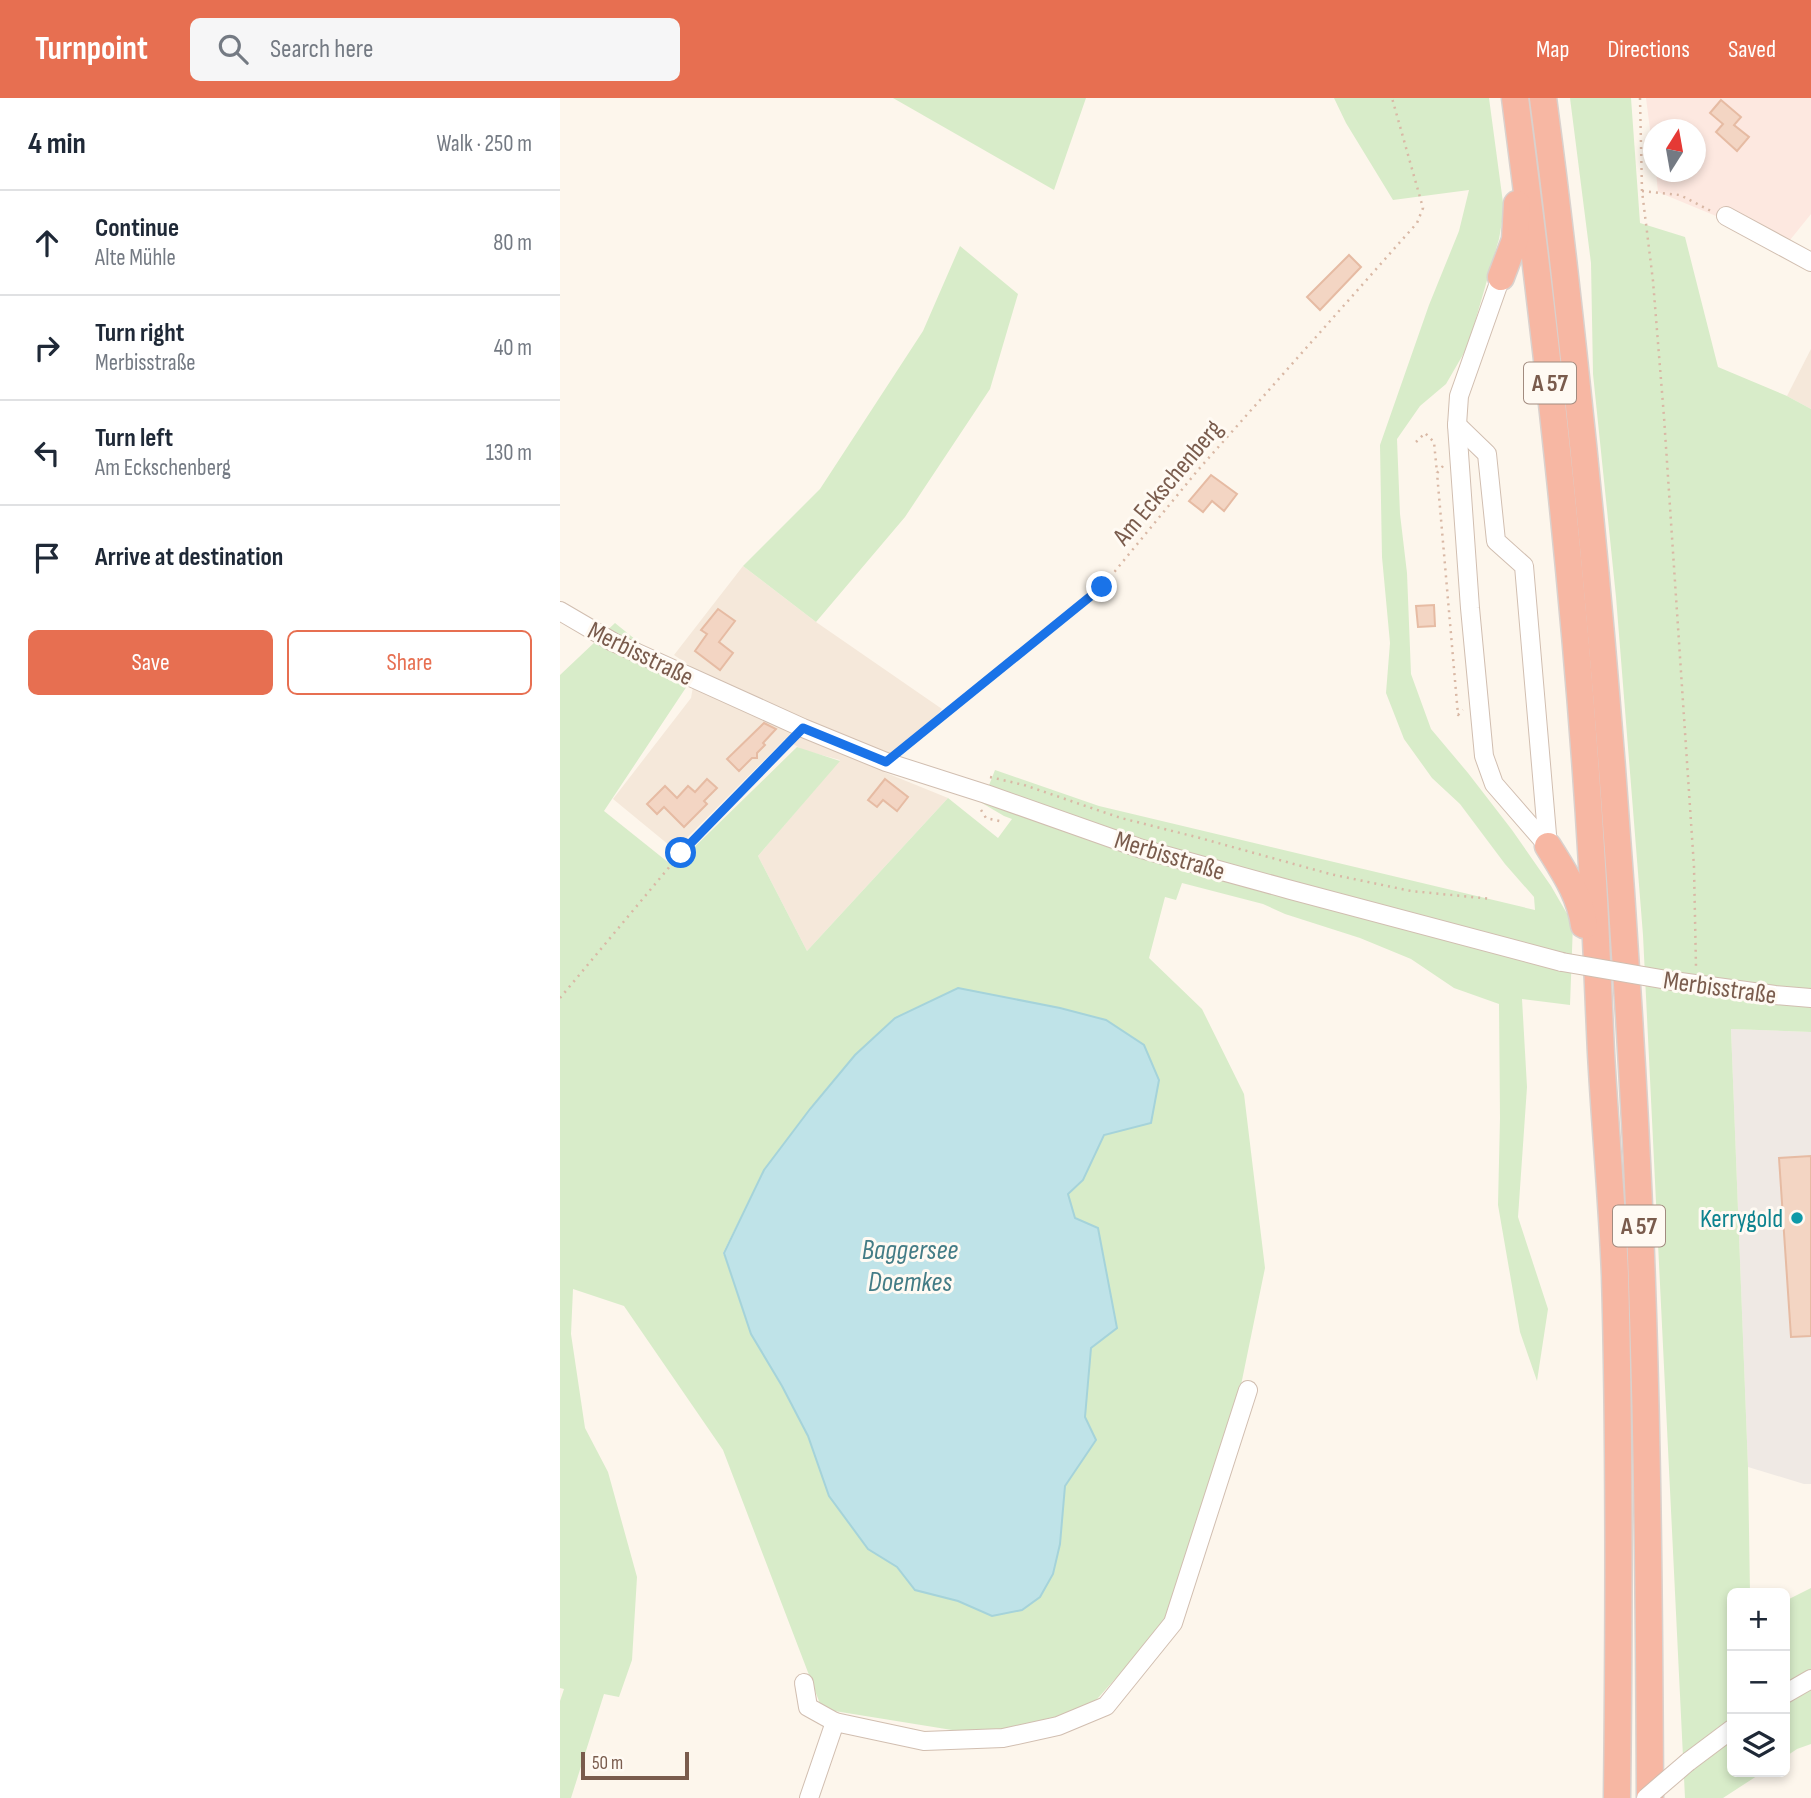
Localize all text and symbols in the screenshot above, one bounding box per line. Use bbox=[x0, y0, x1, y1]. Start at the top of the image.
search box bbox=[190, 18, 680, 81]
text: Turnpoint bbox=[35, 29, 148, 69]
icon: search bbox=[214, 30, 252, 68]
text: Search here bbox=[270, 34, 373, 65]
text: Map bbox=[1536, 35, 1569, 64]
text: Directions bbox=[1607, 35, 1690, 64]
text: Saved bbox=[1728, 35, 1776, 64]
north arrow bbox=[1643, 119, 1706, 182]
text: 4 min bbox=[28, 126, 86, 162]
text: Walk · 250 m bbox=[436, 130, 532, 158]
text: Continue bbox=[95, 213, 179, 244]
icon: ahead bbox=[28, 224, 66, 262]
text: 80 m bbox=[493, 229, 532, 257]
text: Alte Mühle bbox=[95, 244, 176, 272]
text: Turn right bbox=[95, 318, 184, 349]
icon: right bbox=[28, 329, 66, 367]
text: 40 m bbox=[494, 334, 532, 362]
text: Merbisstraße bbox=[95, 349, 196, 377]
road number: A 57 bbox=[1524, 362, 1576, 404]
street label: Am Eckschenberg bbox=[1106, 414, 1229, 553]
text: Turn left bbox=[95, 423, 173, 454]
icon: left bbox=[28, 434, 66, 472]
text: 130 m bbox=[486, 439, 532, 467]
text: Am Eckschenberg bbox=[95, 454, 231, 482]
icon: arrive bbox=[28, 539, 66, 577]
text: Arrive at destination bbox=[95, 542, 283, 573]
route end bbox=[1086, 571, 1117, 602]
street label: Merbisstraße bbox=[582, 615, 698, 693]
button: Save bbox=[28, 630, 273, 695]
button: Share bbox=[287, 630, 532, 695]
street label: Merbisstraße bbox=[1111, 825, 1228, 888]
route start bbox=[665, 837, 696, 868]
street label: Merbisstraße bbox=[1661, 965, 1778, 1012]
place label: Kerrygold bbox=[1700, 1204, 1783, 1235]
road number: A 57 bbox=[1613, 1206, 1665, 1246]
marker: Kerrygold bbox=[1789, 1210, 1805, 1226]
water label: Baggersee Doemkes bbox=[862, 1234, 958, 1299]
map controls bbox=[1727, 1588, 1790, 1777]
button: + bbox=[1727, 1588, 1790, 1651]
button: − bbox=[1727, 1651, 1790, 1714]
button: layers bbox=[1727, 1714, 1790, 1777]
scale bar bbox=[581, 1749, 690, 1781]
text: 50 m bbox=[592, 1752, 623, 1775]

